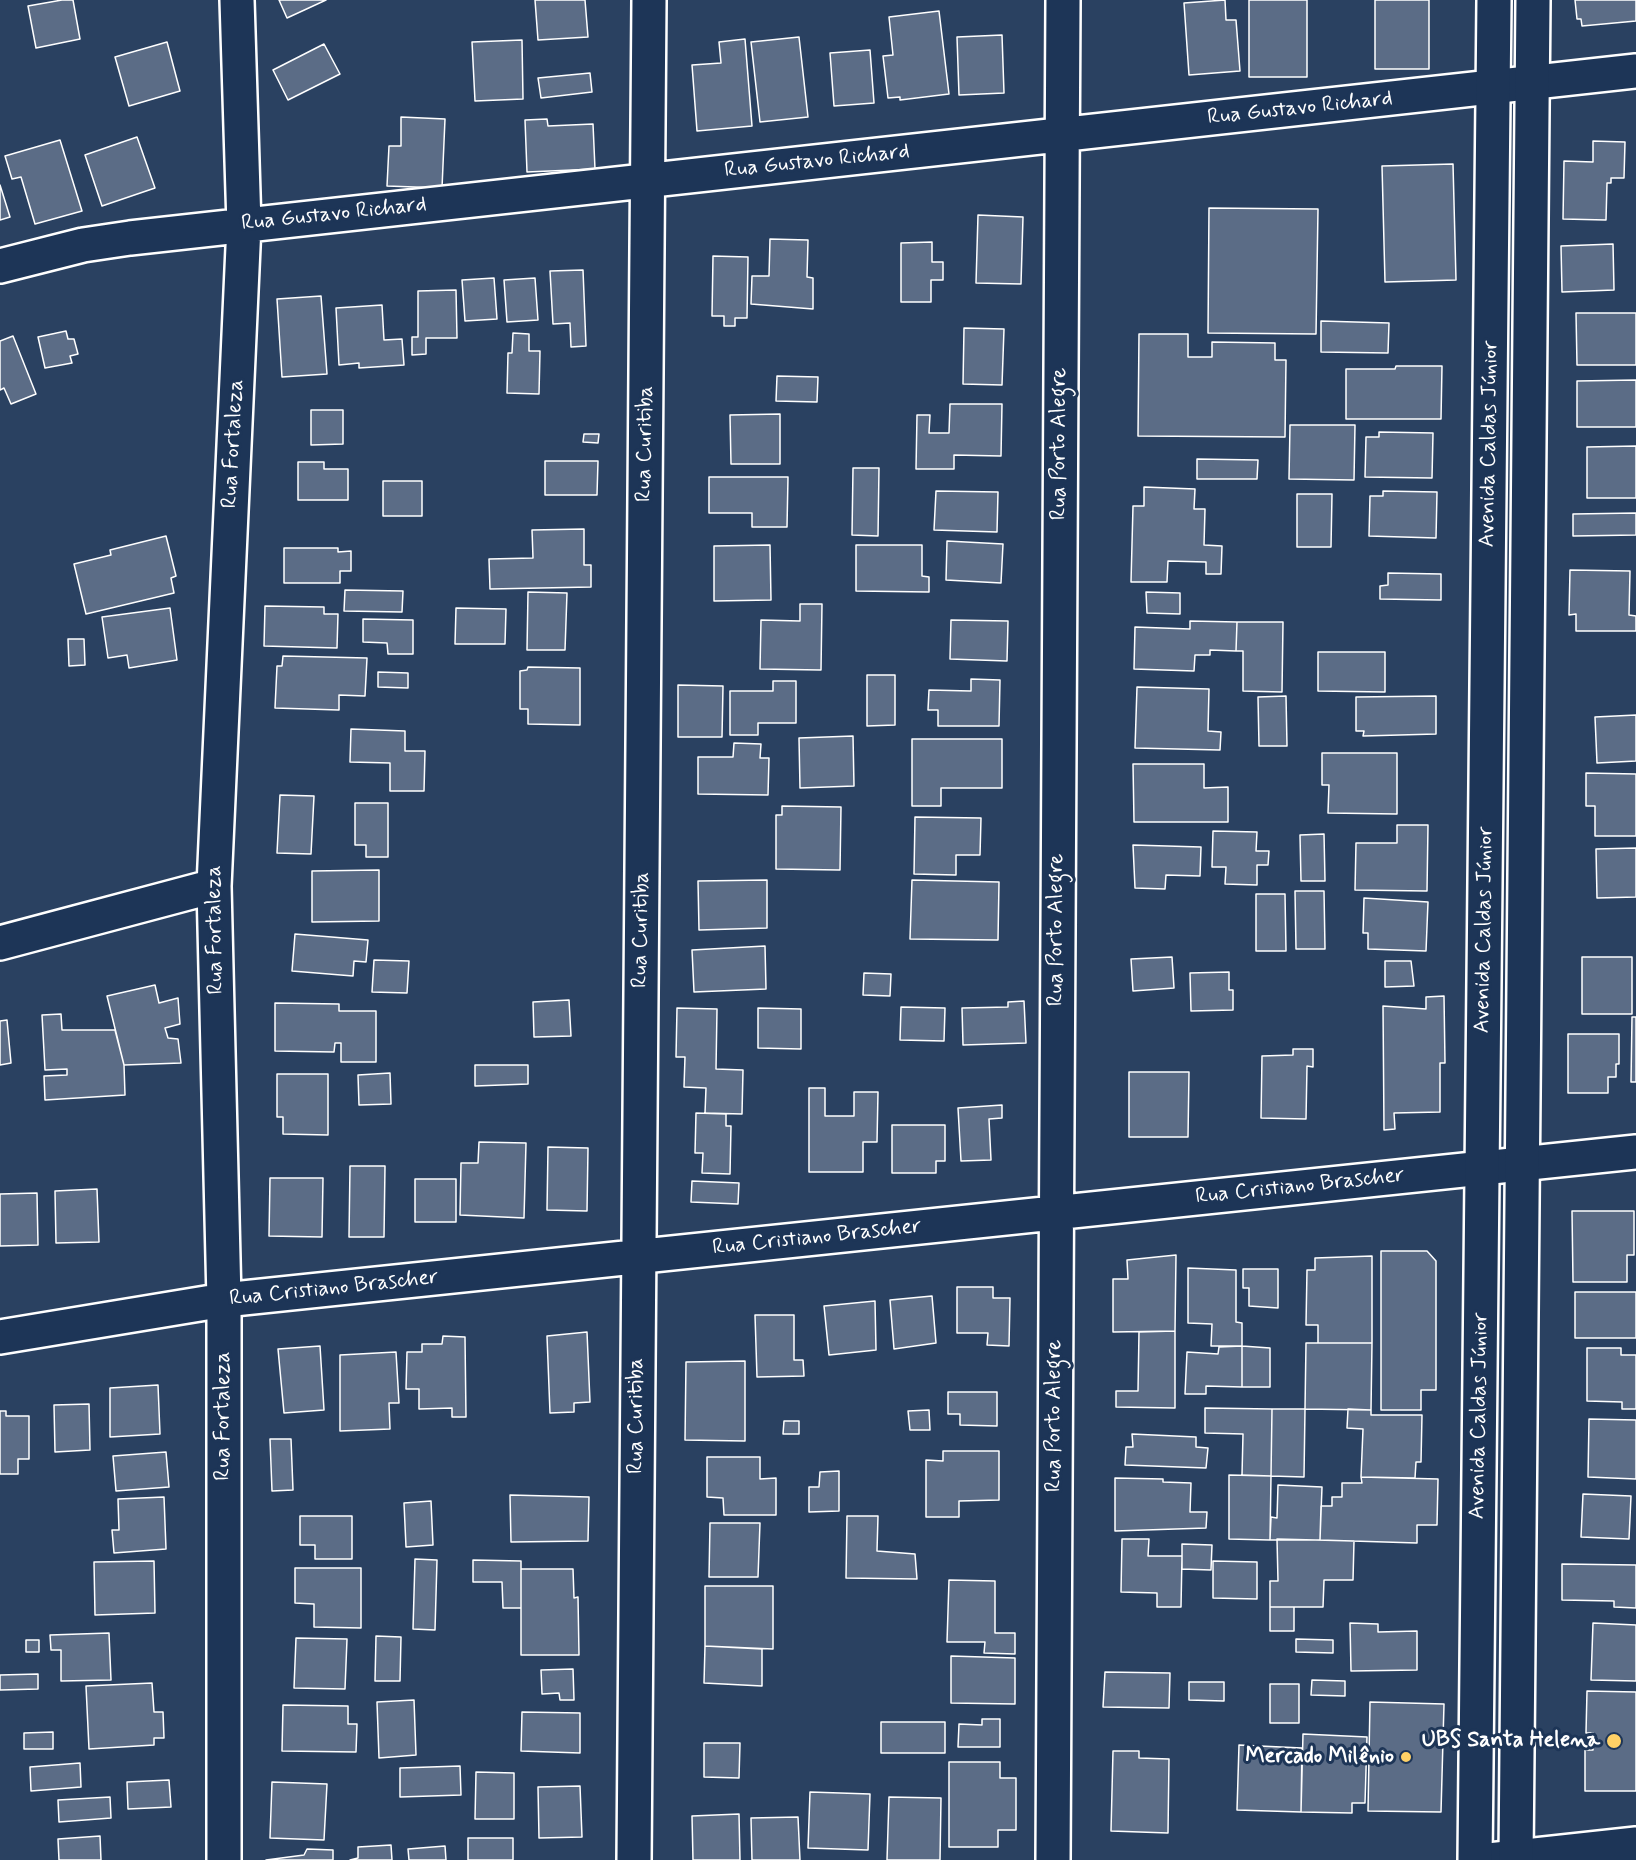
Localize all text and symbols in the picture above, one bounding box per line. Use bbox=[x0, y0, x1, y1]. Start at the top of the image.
street label: Rua Gustavo Richard bbox=[1206, 86, 1394, 132]
street label: Rua Gustavo Richard bbox=[723, 139, 911, 185]
street label: Rua Gustavo Richard bbox=[240, 192, 428, 238]
street label: Avenida Caldas Júnior bbox=[1475, 340, 1505, 548]
street label: Rua Porto Alegre bbox=[1047, 368, 1073, 520]
street label: Rua Fortaleza bbox=[217, 379, 251, 509]
street label: Rua Curitiba bbox=[632, 386, 660, 502]
street label: Avenida Caldas Júnior bbox=[1470, 826, 1500, 1034]
street label: Rua Porto Alegre bbox=[1044, 854, 1070, 1006]
street label: Rua Fortaleza bbox=[202, 865, 230, 995]
street label: Rua Curitiba bbox=[628, 872, 656, 988]
street label: Rua Cristiano Brascher bbox=[1194, 1163, 1406, 1211]
street label: Rua Cristiano Brascher bbox=[711, 1214, 923, 1262]
street label: Rua Cristiano Brascher bbox=[228, 1265, 440, 1313]
street label: Avenida Caldas Júnior bbox=[1465, 1312, 1495, 1520]
street label: Rua Porto Alegre bbox=[1042, 1340, 1068, 1492]
street label: Rua Fortaleza bbox=[211, 1351, 237, 1481]
street label: Rua Curitiba bbox=[624, 1358, 650, 1474]
place label: UBS Santa Helena bbox=[1422, 1728, 1600, 1754]
marker: UBS Santa Helena bbox=[1605, 1732, 1623, 1750]
place label: Mercado Milênio bbox=[1245, 1744, 1394, 1770]
marker: Mercado Milênio bbox=[1399, 1750, 1413, 1764]

